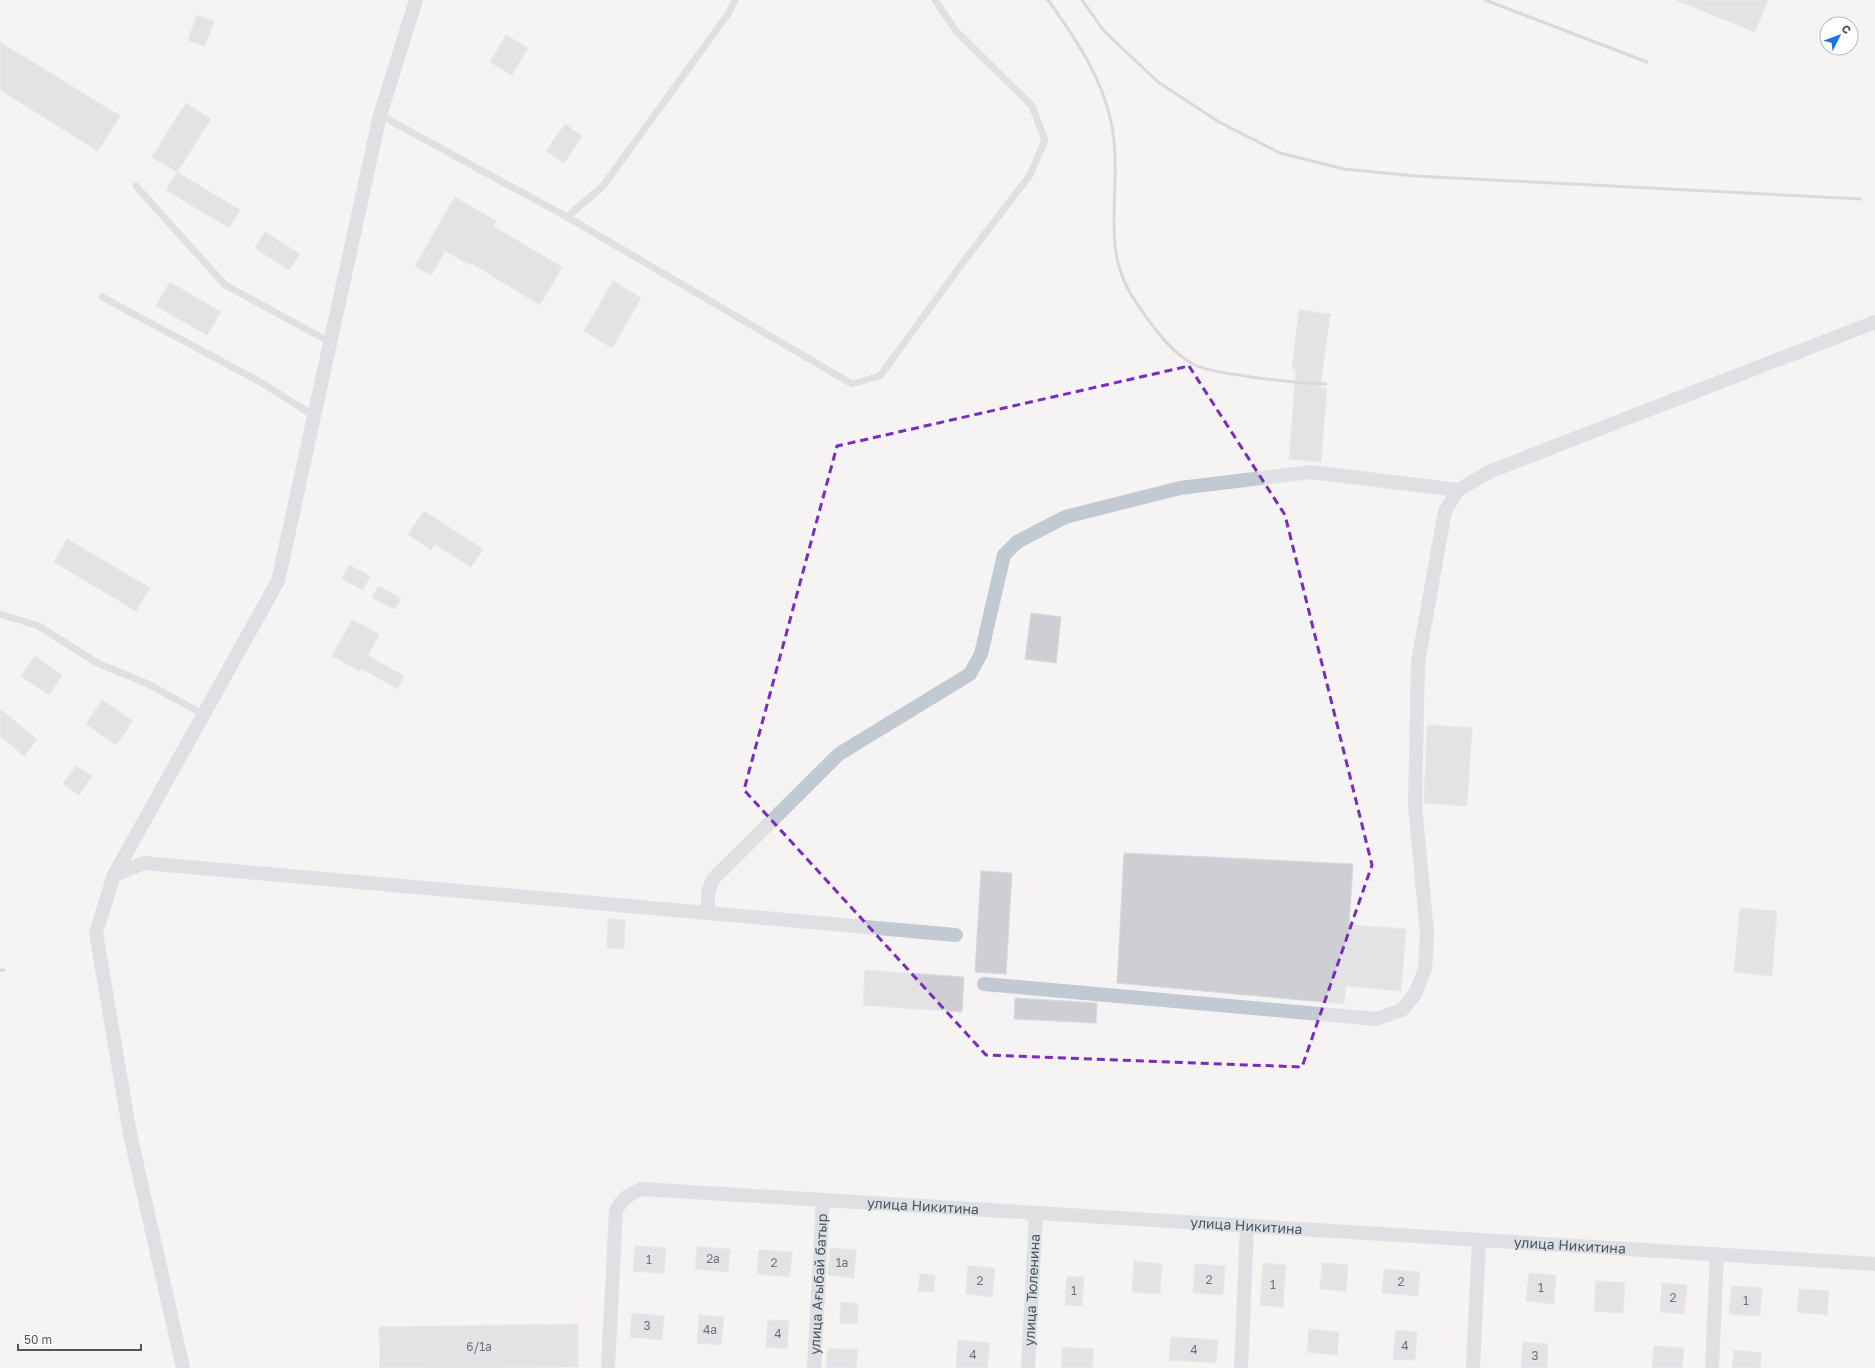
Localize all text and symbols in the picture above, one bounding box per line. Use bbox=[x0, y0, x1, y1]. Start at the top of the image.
north arrow bbox=[1819, 16, 1859, 56]
text: С bbox=[1839, 22, 1854, 36]
street label: улица Никитина bbox=[867, 1194, 980, 1217]
street label: улица Ағыбай батыр bbox=[806, 1213, 830, 1355]
street label: улица Никитина bbox=[1190, 1213, 1303, 1237]
street label: улица Тюленина bbox=[1020, 1233, 1043, 1347]
street label: улица Никитина bbox=[1513, 1233, 1626, 1257]
house number: 2а bbox=[706, 1251, 720, 1266]
house number: 1 bbox=[646, 1252, 652, 1267]
house number: 2 bbox=[771, 1255, 778, 1270]
house number: 1а bbox=[836, 1255, 848, 1270]
house number: 2 bbox=[1206, 1272, 1213, 1287]
house number: 2 bbox=[977, 1273, 984, 1288]
house number: 2 bbox=[1398, 1274, 1405, 1289]
house number: 1 bbox=[1270, 1277, 1276, 1292]
house number: 1 bbox=[1538, 1280, 1544, 1295]
house number: 1 bbox=[1071, 1283, 1077, 1298]
house number: 2 bbox=[1670, 1290, 1677, 1305]
house number: 1 bbox=[1743, 1293, 1749, 1308]
house number: 3 bbox=[643, 1318, 651, 1333]
house number: 4а bbox=[703, 1322, 717, 1337]
scale bar bbox=[18, 1326, 141, 1352]
house number: 4 bbox=[774, 1326, 782, 1341]
text: 50 m bbox=[24, 1332, 52, 1347]
house number: 4 bbox=[1401, 1338, 1409, 1353]
house number: 6/1а bbox=[466, 1339, 492, 1354]
house number: 4 bbox=[1190, 1342, 1198, 1357]
house number: 4 bbox=[969, 1347, 977, 1362]
house number: 3 bbox=[1531, 1348, 1539, 1363]

